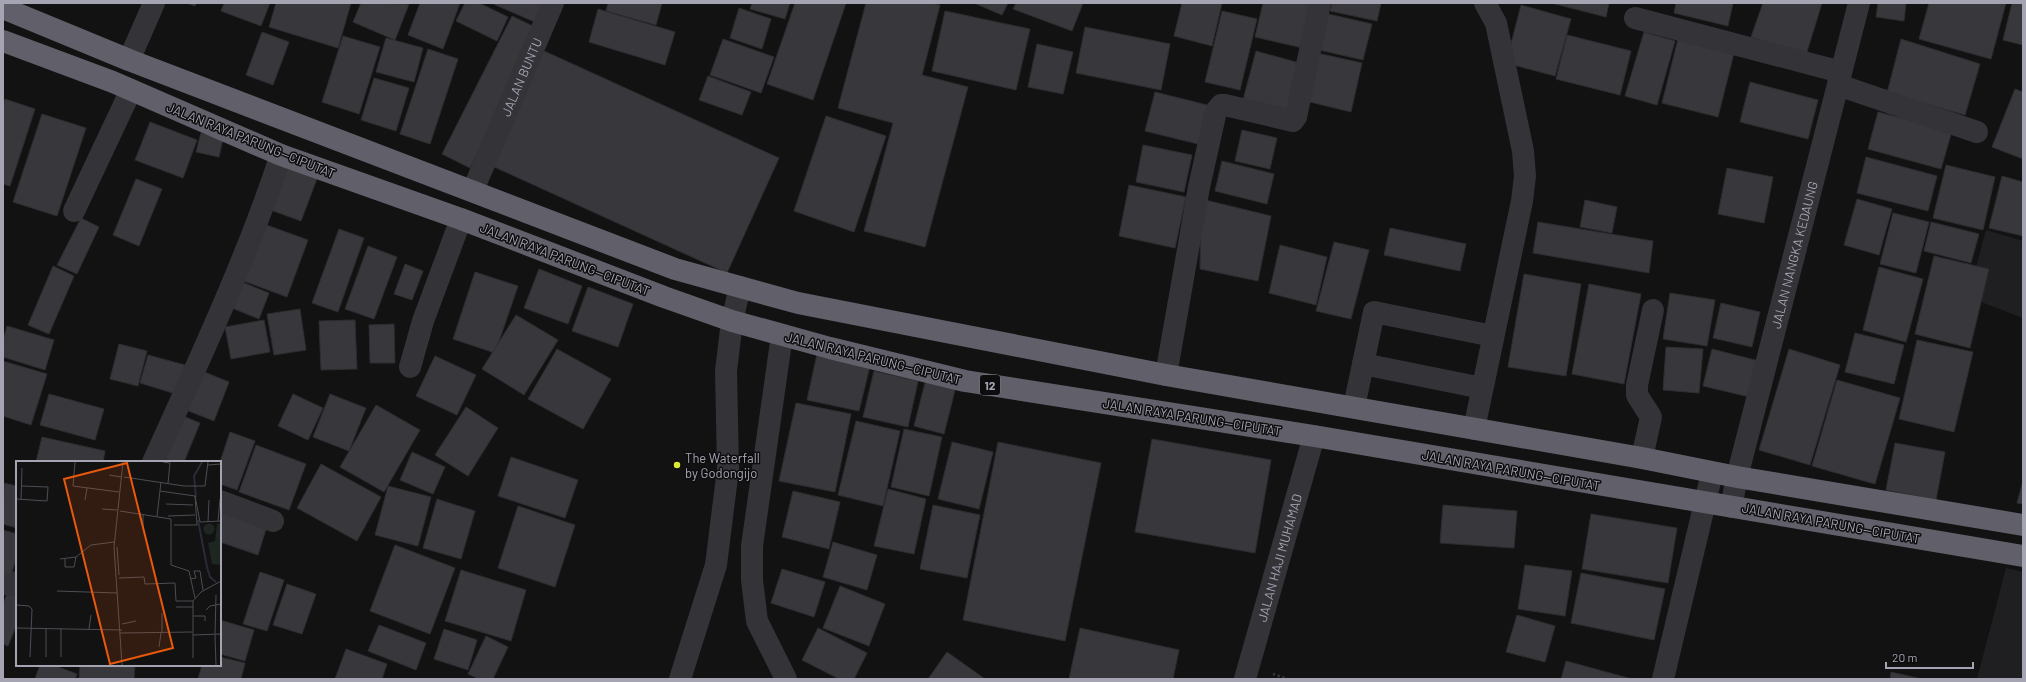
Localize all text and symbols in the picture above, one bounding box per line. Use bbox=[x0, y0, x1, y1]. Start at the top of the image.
street label: JALAN BUNTU bbox=[498, 35, 545, 119]
street label: JALAN RAYA PARUNG—CIPUTAT bbox=[164, 99, 338, 181]
street label: JALAN NANGKA KEDAUNG bbox=[1768, 179, 1821, 330]
street label: JALAN RAYA PARUNG—CIPUTAT bbox=[478, 219, 652, 299]
street label: JALAN RAYA PARUNG—CIPUTAT bbox=[783, 328, 963, 388]
road number: 12 bbox=[980, 375, 1000, 395]
street label: JALAN RAYA PARUNG—CIPUTAT bbox=[1102, 395, 1282, 439]
street label: JALAN RAYA PARUNG—CIPUTAT bbox=[1421, 446, 1601, 494]
place label: The Waterfall by Godongijo bbox=[685, 450, 760, 481]
marker: The Waterfall by Godongijo bbox=[672, 460, 682, 470]
inset map bbox=[16, 461, 221, 666]
street label: JALAN HAJI MUHAMAD bbox=[1254, 492, 1305, 624]
street label: JALAN RAYA PARUNG—CIPUTAT bbox=[1741, 499, 1921, 547]
scale bar bbox=[1886, 644, 1973, 670]
text: 20 m bbox=[1892, 650, 1918, 664]

